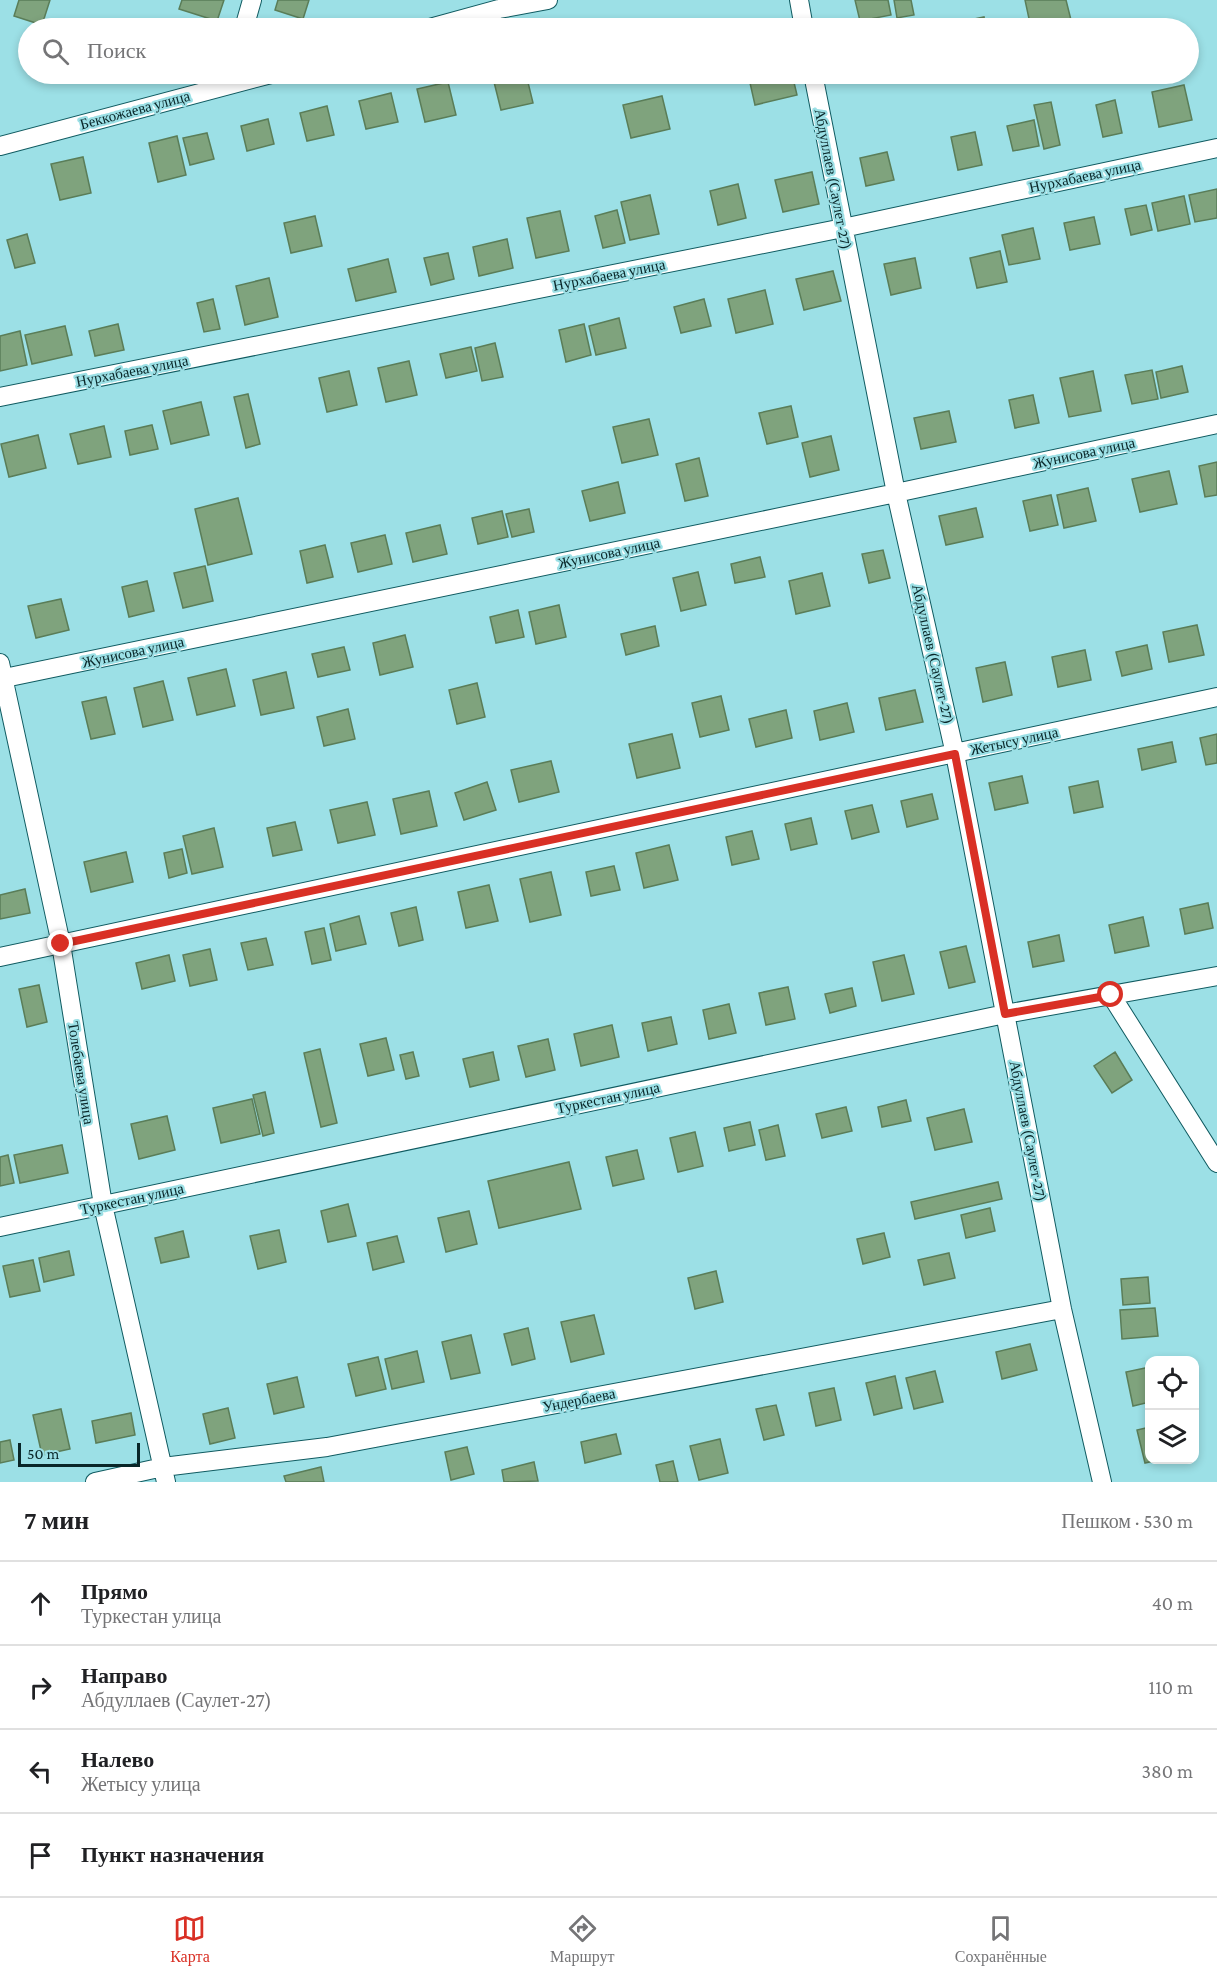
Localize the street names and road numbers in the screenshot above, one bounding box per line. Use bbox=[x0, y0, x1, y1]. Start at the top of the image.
street label: Беккожаева улица bbox=[78, 88, 192, 132]
street label: Абдуллаев (Саулет-27) bbox=[811, 107, 855, 251]
street label: Нурхабаева улица bbox=[1028, 156, 1143, 196]
street label: Нурхабаева улица bbox=[551, 256, 667, 294]
street label: Нурхабаева улица bbox=[74, 352, 190, 390]
street label: Жунисова улица bbox=[1032, 434, 1137, 472]
street label: Жунисова улица bbox=[557, 534, 662, 572]
street label: Абдуллаев (Саулет-27) bbox=[908, 583, 957, 726]
street label: Жунисова улица bbox=[81, 633, 186, 671]
street label: Жетысу улица bbox=[968, 724, 1060, 758]
street label: Толебаева улица bbox=[65, 1020, 97, 1126]
street label: Абдуллаев (Саулет-27) bbox=[1006, 1059, 1050, 1203]
street label: Туркестан улица bbox=[555, 1079, 661, 1117]
street label: Туркестан улица bbox=[79, 1180, 185, 1218]
street label: Ундербаева bbox=[541, 1385, 617, 1415]

